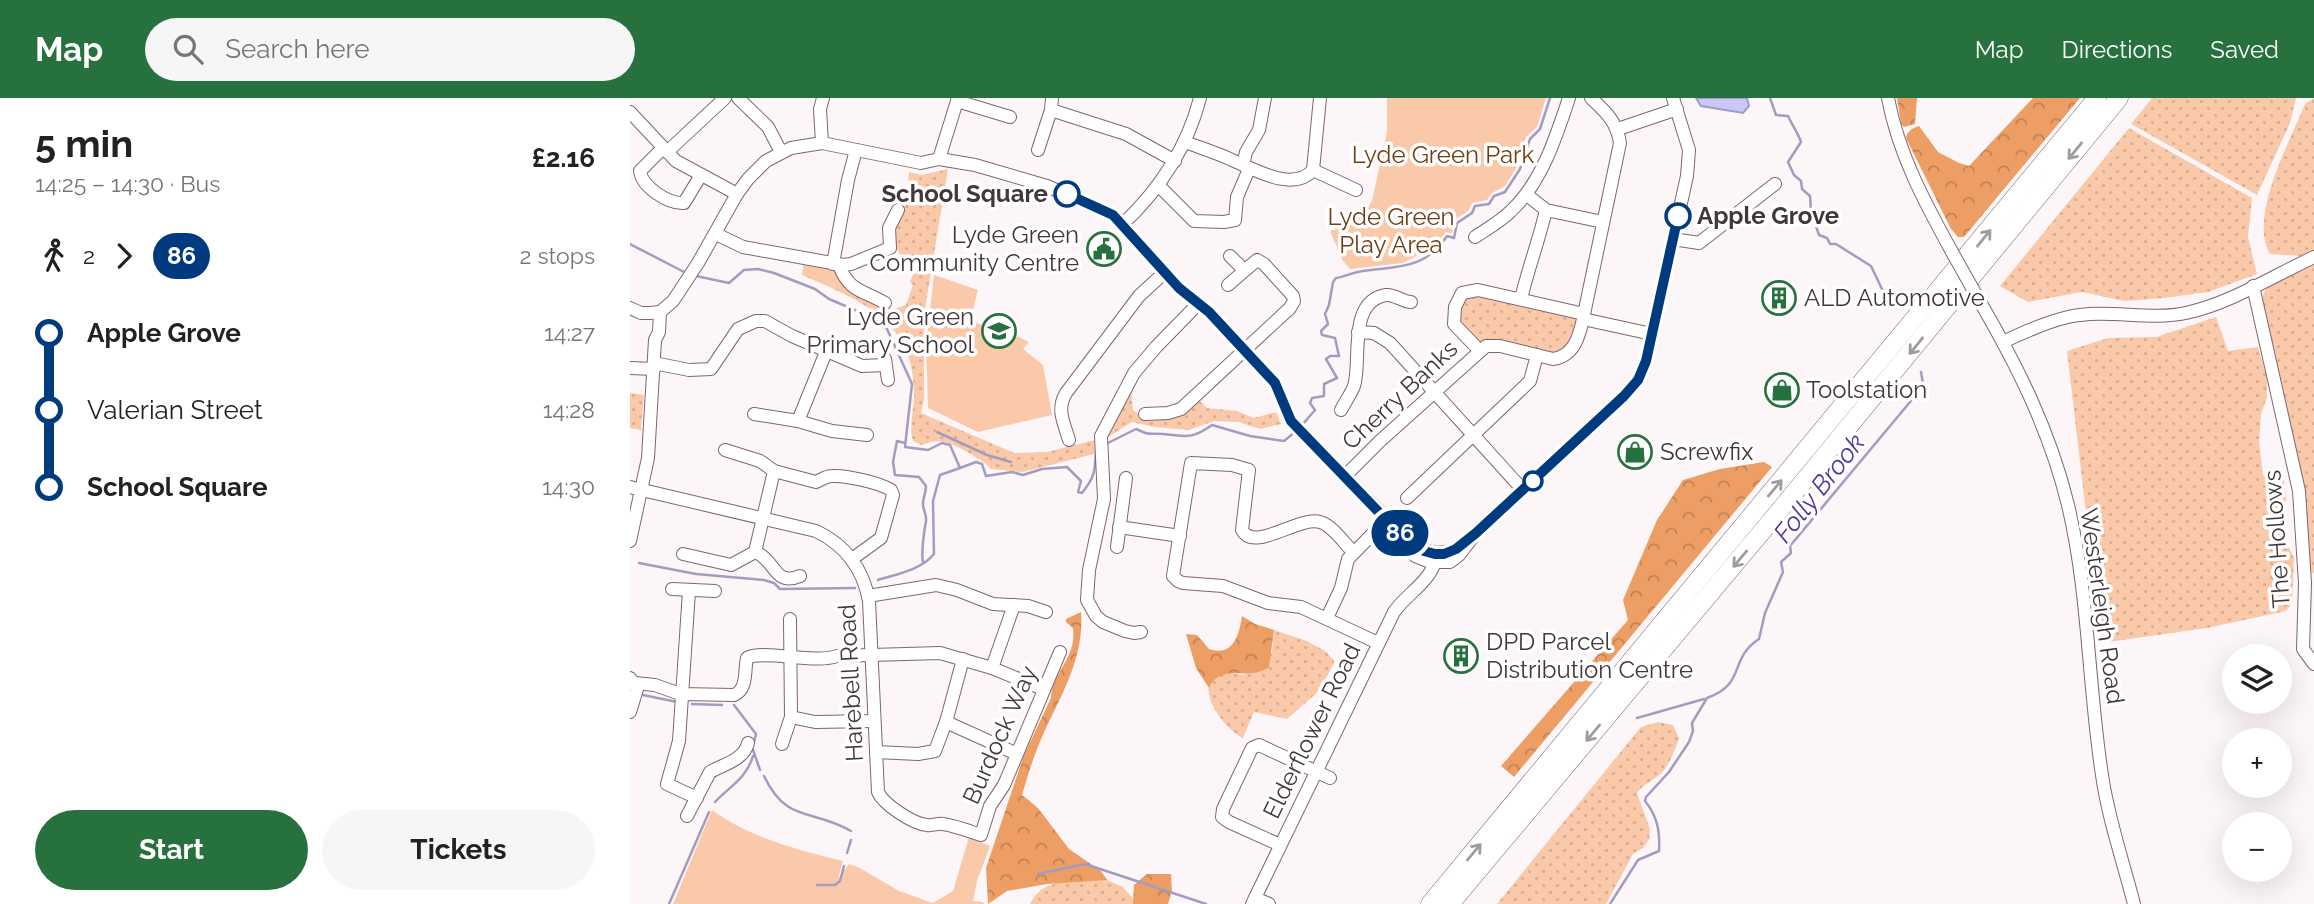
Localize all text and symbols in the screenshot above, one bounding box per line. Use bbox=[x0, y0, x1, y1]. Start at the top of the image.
search box bbox=[145, 18, 635, 81]
text: Map bbox=[35, 30, 103, 69]
icon: search bbox=[169, 30, 207, 68]
text: Search here bbox=[225, 34, 370, 64]
text: Map bbox=[1975, 35, 2024, 64]
text: Directions bbox=[2062, 35, 2172, 64]
text: Saved bbox=[2210, 35, 2279, 64]
text: 5 min bbox=[35, 121, 133, 166]
park label: Lyde Green Park bbox=[1352, 140, 1534, 169]
one-way arrow bbox=[2068, 141, 2083, 159]
text: £2.16 bbox=[532, 143, 595, 173]
text: 14:25 – 14:30 · Bus bbox=[35, 170, 220, 197]
place label: School Square bbox=[881, 179, 1048, 208]
marker: School Square bbox=[1054, 181, 1080, 207]
place label: Apple Grove bbox=[1697, 201, 1839, 230]
park label: Lyde Green Play Area bbox=[1327, 202, 1455, 259]
marker: Apple Grove bbox=[1665, 203, 1691, 229]
place label: Lyde Green Community Centre bbox=[870, 220, 1079, 277]
one-way arrow bbox=[1976, 229, 1991, 247]
public building icon: Lyde Green Community Centre bbox=[1085, 230, 1123, 268]
icon: walk bbox=[35, 237, 73, 275]
icon: forward bbox=[105, 237, 143, 275]
text: 86 bbox=[167, 241, 196, 270]
text: 2 bbox=[83, 242, 95, 269]
text: 2 stops bbox=[520, 242, 595, 269]
building icon: ALD Automotive bbox=[1760, 279, 1798, 317]
place label: ALD Automotive bbox=[1804, 283, 1985, 312]
place label: Lyde Green Primary School bbox=[807, 302, 974, 359]
school or university icon: Lyde Green Primary School bbox=[980, 312, 1018, 350]
text: Apple Grove bbox=[87, 318, 241, 348]
text: 14:27 bbox=[544, 319, 595, 346]
street label: Cherry Banks bbox=[1336, 334, 1463, 455]
one-way arrow bbox=[1908, 336, 1923, 354]
shop icon: Toolstation bbox=[1763, 371, 1801, 409]
place label: Toolstation bbox=[1806, 375, 1927, 404]
text: Valerian Street bbox=[87, 395, 263, 425]
text: 14:28 bbox=[543, 396, 595, 423]
water label: Folly Brook bbox=[1767, 428, 1871, 548]
shop icon: Screwfix bbox=[1616, 433, 1654, 471]
place label: Screwfix bbox=[1660, 437, 1753, 466]
street label: The Hollows bbox=[2257, 469, 2296, 609]
unlabelled marker bbox=[1523, 471, 1543, 491]
text: School Square bbox=[87, 472, 267, 502]
text: 14:30 bbox=[542, 473, 595, 500]
one-way arrow bbox=[1767, 479, 1783, 497]
street label: Westerleigh Road bbox=[2074, 506, 2131, 706]
line badge: 86 bbox=[1368, 510, 1432, 556]
text: 86 bbox=[1385, 518, 1415, 547]
one-way arrow bbox=[1732, 550, 1748, 568]
street label: Harebell Road bbox=[832, 604, 869, 763]
place label: DPD Parcel Distribution Centre bbox=[1486, 627, 1693, 684]
building icon: DPD Parcel Distribution Centre bbox=[1442, 637, 1480, 675]
street label: Elderflower Road bbox=[1257, 639, 1366, 823]
map controls bbox=[2222, 644, 2292, 882]
button: layers bbox=[2222, 644, 2292, 714]
street label: Burdock Way bbox=[956, 661, 1043, 808]
one-way arrow bbox=[1586, 724, 1601, 742]
button: + bbox=[2222, 728, 2292, 798]
button: Start bbox=[35, 810, 308, 890]
button: Tickets bbox=[322, 810, 595, 890]
button: − bbox=[2222, 812, 2292, 882]
one-way arrow bbox=[1466, 843, 1482, 861]

